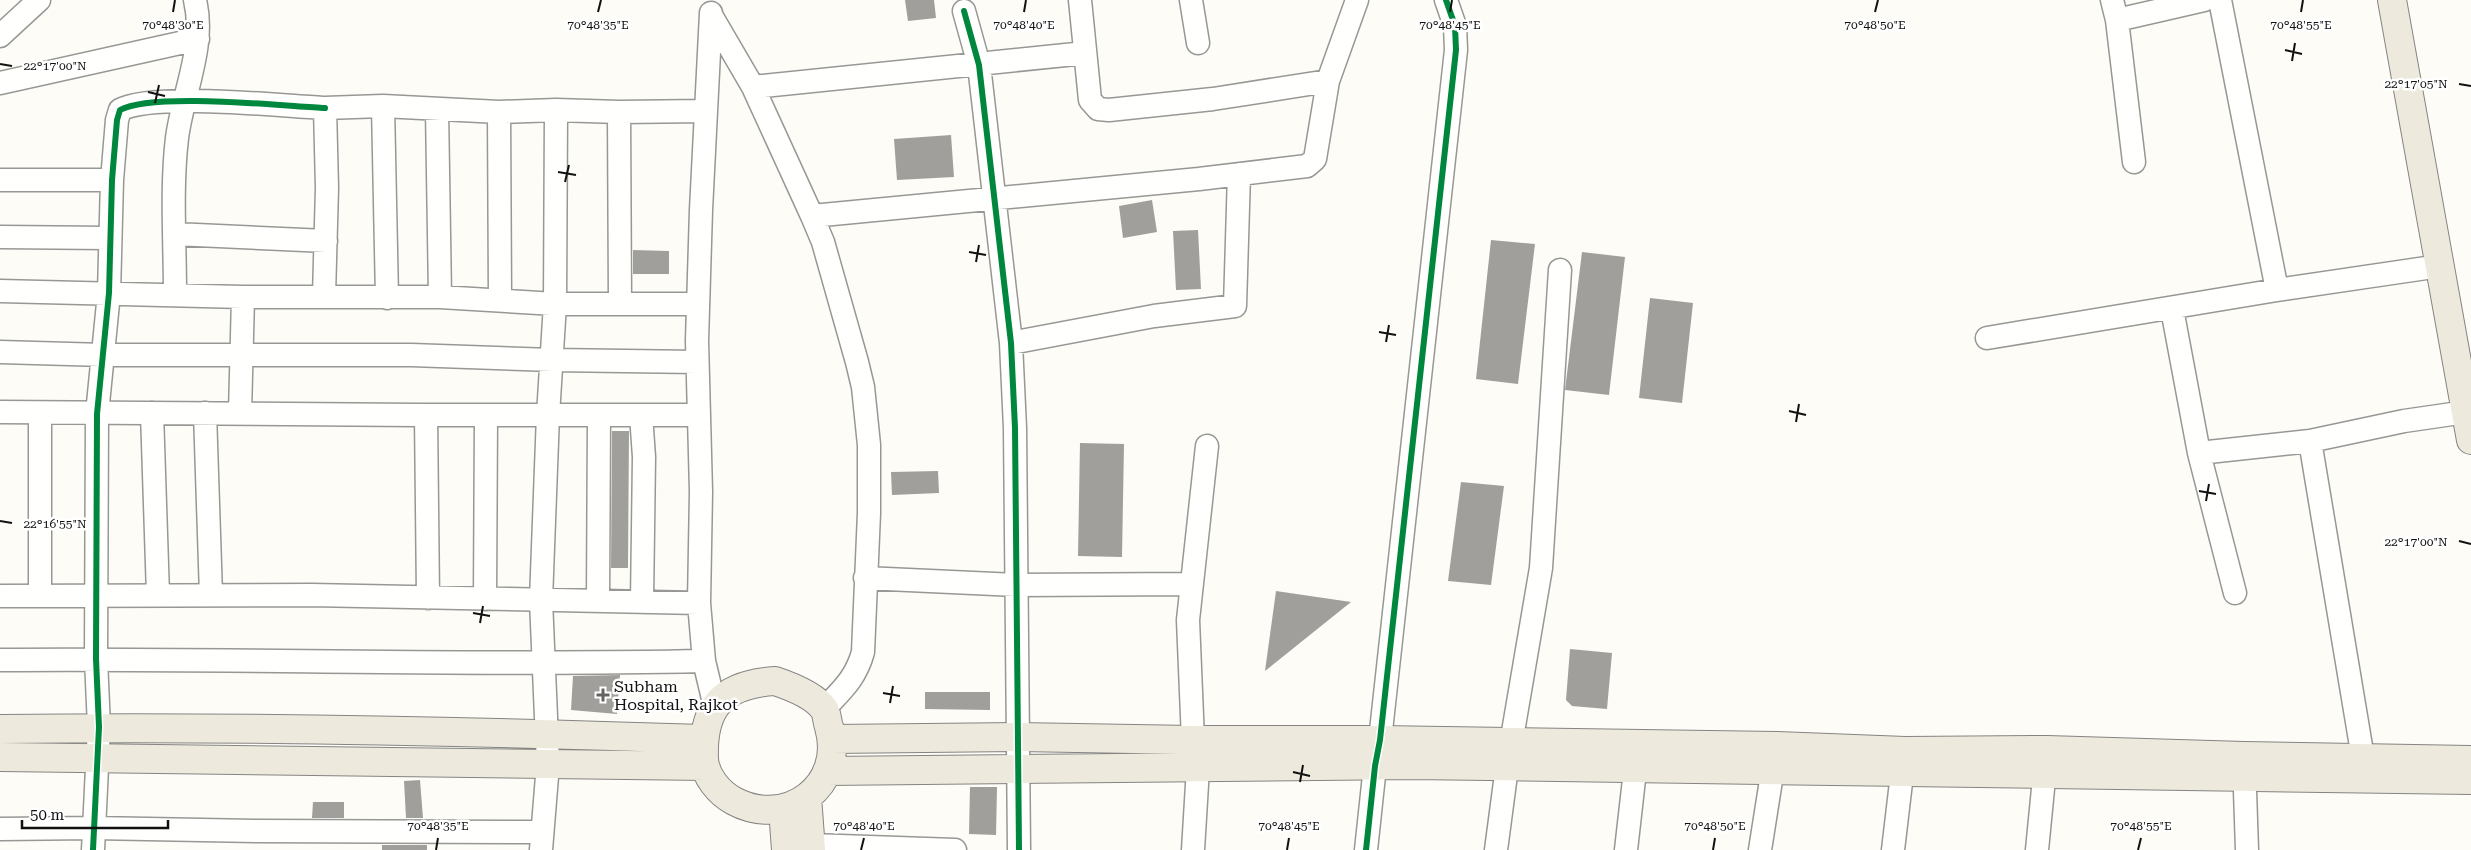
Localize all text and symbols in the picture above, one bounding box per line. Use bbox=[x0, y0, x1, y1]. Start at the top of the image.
text: 70°48'30"E bbox=[142, 18, 204, 32]
text: 70°48'35"E bbox=[567, 18, 629, 32]
text: 70°48'40"E bbox=[993, 18, 1055, 32]
text: 70°48'45"E bbox=[1419, 18, 1481, 32]
text: 70°48'50"E bbox=[1844, 18, 1906, 32]
text: 70°48'55"E bbox=[2270, 18, 2332, 32]
text: 22°17'00"N bbox=[23, 59, 87, 73]
text: 22°17'05"N bbox=[2384, 77, 2448, 91]
text: 22°16'55"N bbox=[23, 517, 87, 531]
text: 22°17'00"N bbox=[2384, 535, 2448, 549]
place label: Subham Hospital, Rajkot bbox=[614, 677, 738, 714]
marker: Subham Hospital, Rajkot bbox=[596, 688, 610, 702]
scale bar bbox=[22, 798, 169, 830]
text: 50 m bbox=[30, 806, 65, 824]
text: 70°48'35"E bbox=[407, 819, 469, 833]
text: 70°48'40"E bbox=[833, 819, 895, 833]
text: 70°48'45"E bbox=[1258, 819, 1320, 833]
text: 70°48'50"E bbox=[1684, 819, 1746, 833]
text: 70°48'55"E bbox=[2110, 819, 2172, 833]

